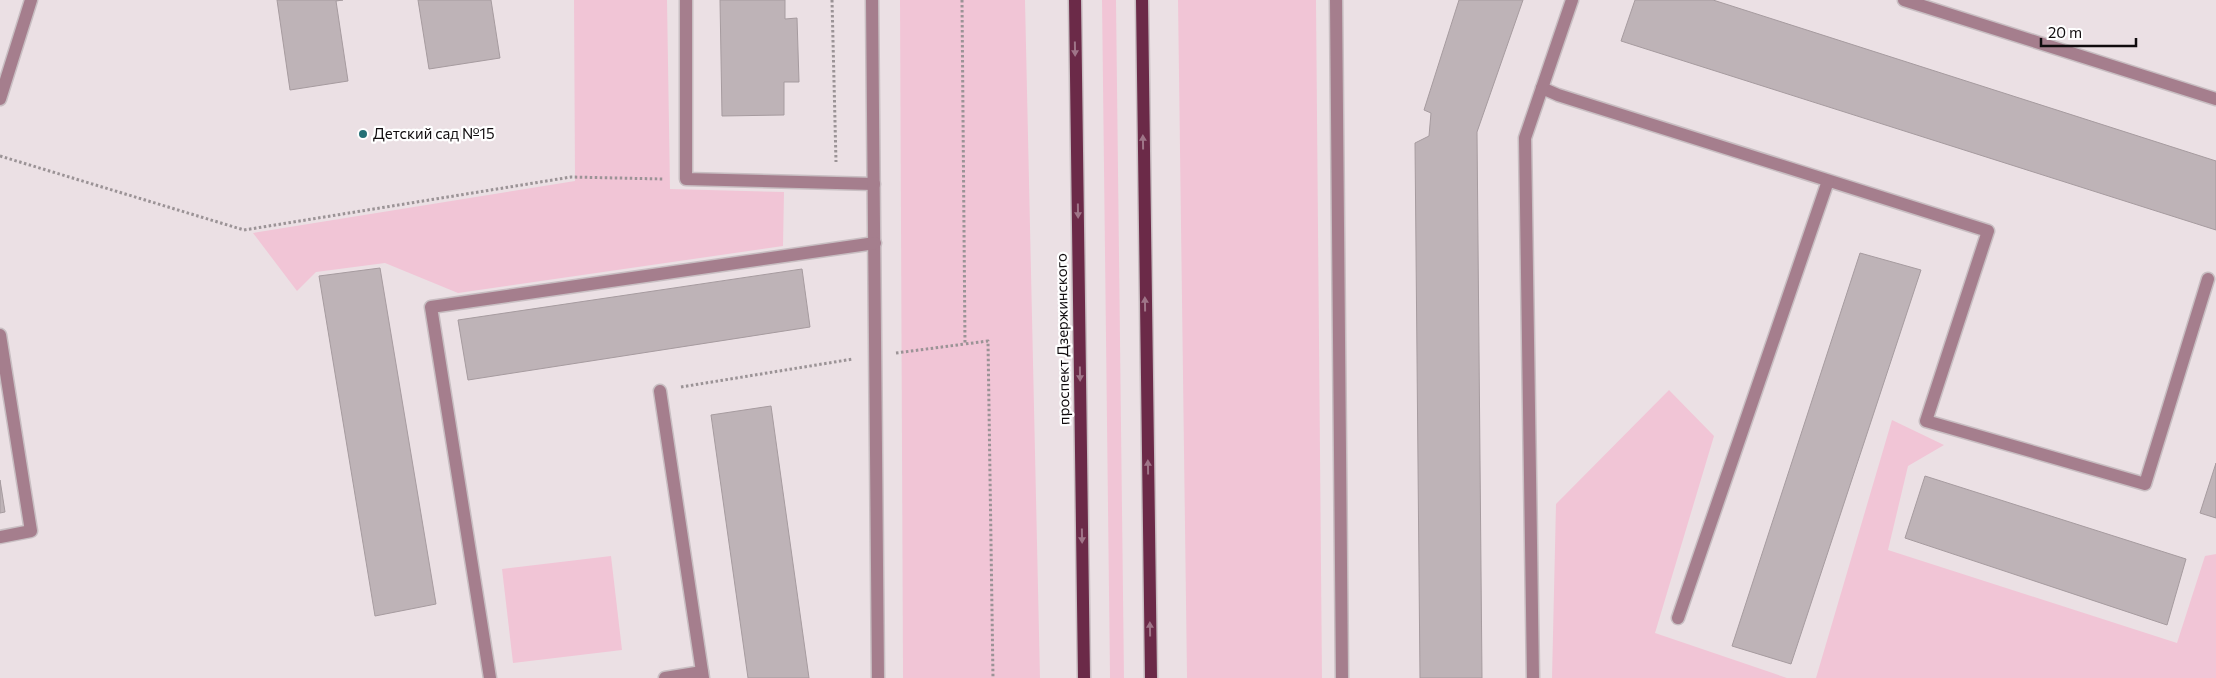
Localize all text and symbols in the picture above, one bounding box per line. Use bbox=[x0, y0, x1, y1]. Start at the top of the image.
scale bar bbox=[2041, 15, 2136, 47]
text: 20 m bbox=[2048, 23, 2082, 41]
one-way arrow bbox=[1072, 41, 1080, 57]
place label: Детский сад №15 bbox=[373, 124, 495, 142]
marker: Детский сад №15 bbox=[357, 128, 369, 140]
one-way arrow bbox=[1139, 134, 1147, 150]
one-way arrow bbox=[1074, 203, 1082, 219]
street label: проспект Дзержинского bbox=[1051, 253, 1072, 425]
one-way arrow bbox=[1141, 296, 1149, 312]
one-way arrow bbox=[1076, 366, 1084, 382]
one-way arrow bbox=[1144, 459, 1152, 475]
one-way arrow bbox=[1078, 528, 1086, 544]
one-way arrow bbox=[1146, 621, 1154, 637]

